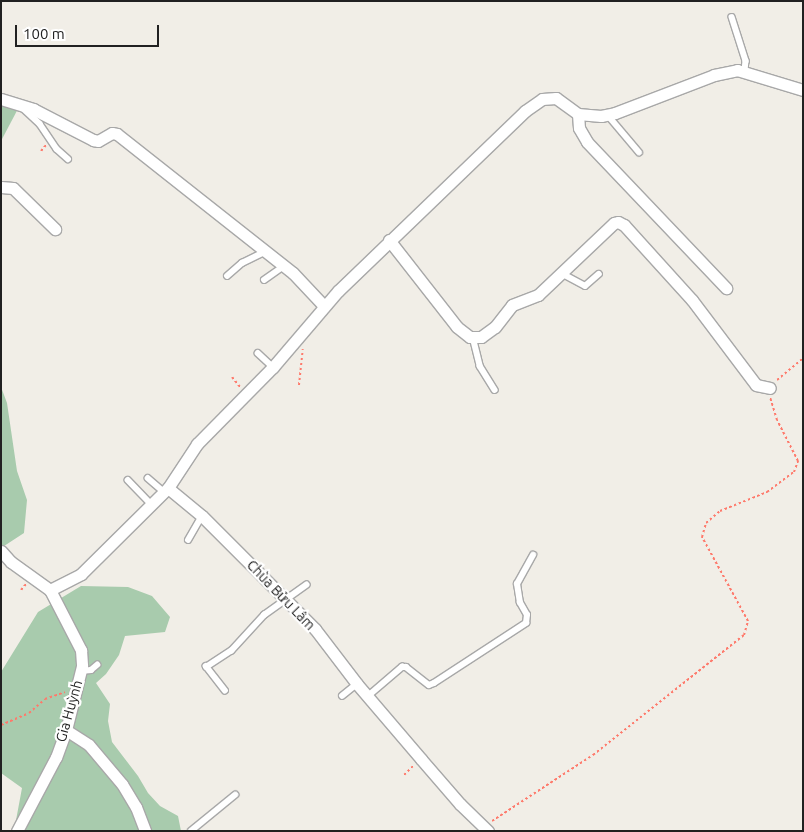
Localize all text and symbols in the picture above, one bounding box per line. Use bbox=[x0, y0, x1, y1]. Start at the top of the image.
scale bar bbox=[18, 15, 161, 47]
text: 100 m bbox=[23, 25, 65, 42]
street label: Chùa Bửu Lâm bbox=[243, 556, 319, 634]
street label: Gia Huỳnh bbox=[52, 678, 86, 744]

